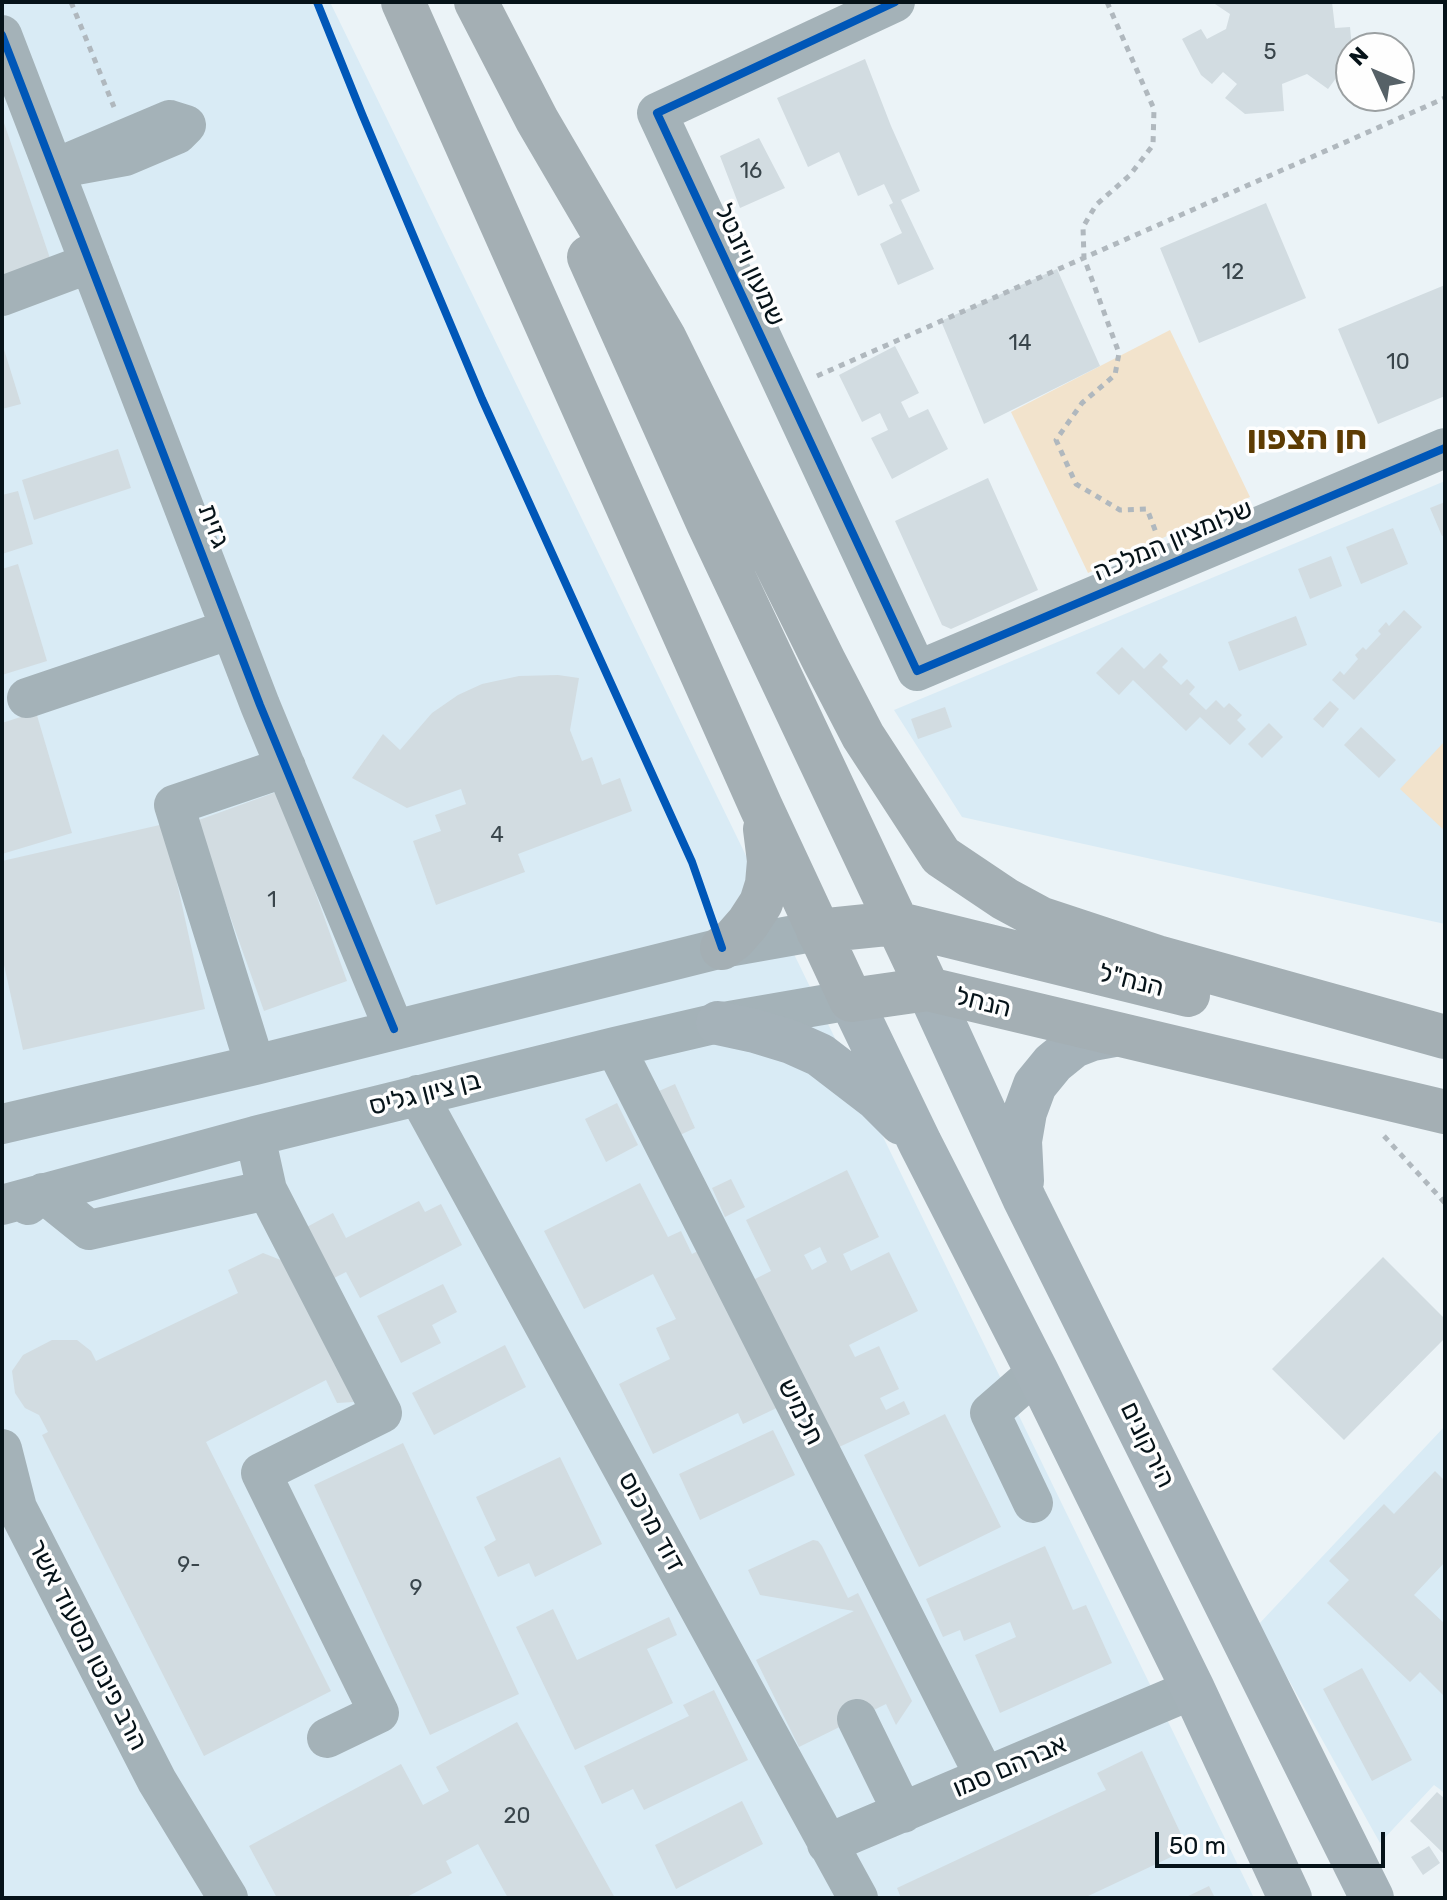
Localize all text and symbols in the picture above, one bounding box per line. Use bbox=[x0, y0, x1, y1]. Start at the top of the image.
north arrow bbox=[1335, 32, 1415, 112]
house number: 5 bbox=[1263, 40, 1277, 66]
text: N bbox=[1344, 41, 1374, 71]
house number: 16 bbox=[740, 159, 762, 185]
street label: שמעון ויזנטל bbox=[707, 199, 791, 331]
house number: 12 bbox=[1222, 260, 1244, 286]
house number: 14 bbox=[1008, 331, 1032, 357]
house number: 10 bbox=[1386, 350, 1410, 376]
district label: חן הצפון bbox=[1247, 419, 1367, 459]
street label: שלומציון המלכה bbox=[1089, 493, 1257, 589]
street label: גזית bbox=[190, 499, 236, 553]
house number: 4 bbox=[490, 823, 504, 849]
house number: 1 bbox=[267, 888, 277, 914]
street label: הנח"ל bbox=[1095, 958, 1167, 1004]
street label: הנחל bbox=[952, 981, 1014, 1025]
street label: בן ציון גליס bbox=[366, 1065, 484, 1123]
street label: חלמיש bbox=[770, 1374, 830, 1450]
street label: הירקונים bbox=[1113, 1397, 1181, 1493]
street label: דוד מרכוס bbox=[611, 1467, 691, 1577]
street label: הרב פינטו מסעוד אשר bbox=[20, 1534, 154, 1756]
house number: 9- bbox=[177, 1553, 201, 1579]
house number: 9 bbox=[409, 1576, 423, 1602]
street label: אברהם סמו bbox=[948, 1729, 1072, 1805]
house number: 20 bbox=[504, 1804, 530, 1830]
scale bar bbox=[1159, 1816, 1389, 1866]
text: 50 m bbox=[1169, 1832, 1226, 1860]

